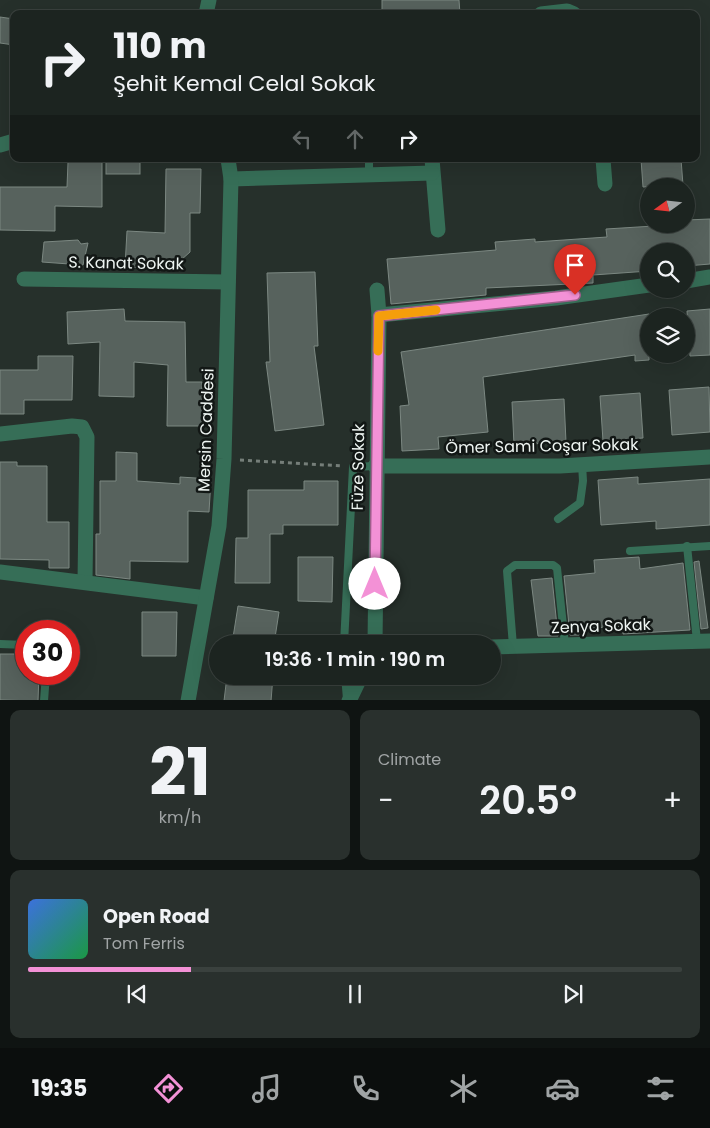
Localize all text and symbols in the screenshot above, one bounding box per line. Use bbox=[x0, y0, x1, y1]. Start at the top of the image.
text: 110 m bbox=[113, 21, 207, 70]
icon: right bbox=[30, 30, 95, 95]
text: Şehit Kemal Celal Sokak bbox=[113, 68, 375, 99]
icon: left bbox=[288, 125, 316, 153]
icon: ahead bbox=[341, 125, 369, 153]
icon: right bbox=[394, 125, 422, 153]
north arrow bbox=[640, 178, 695, 232]
map controls bbox=[640, 178, 695, 363]
button: search bbox=[640, 243, 695, 298]
pin bbox=[554, 244, 596, 295]
street label: S. Kanat Sokak bbox=[68, 250, 185, 276]
icon: arrive bbox=[561, 251, 589, 279]
button: layers bbox=[640, 308, 695, 363]
street label: Mersin Caddesi bbox=[192, 368, 220, 492]
street label: Füze Sokak bbox=[346, 423, 370, 511]
street label: Ömer Sami Coşar Sokak bbox=[445, 433, 639, 459]
position arrow bbox=[348, 557, 400, 609]
street label: Zenya Sokak bbox=[551, 613, 652, 639]
speed limit sign: 30 bbox=[15, 620, 80, 685]
text: 19:36 · 1 min · 190 m bbox=[265, 646, 445, 673]
text: 21 bbox=[149, 727, 211, 818]
text: Climate bbox=[378, 748, 441, 771]
text: 20.5° bbox=[479, 774, 577, 827]
text: − bbox=[378, 781, 393, 820]
text: + bbox=[663, 781, 682, 820]
text: km/h bbox=[159, 806, 201, 829]
text: Open Road bbox=[103, 903, 210, 930]
text: Tom Ferris bbox=[103, 932, 185, 955]
icon: previous bbox=[123, 980, 151, 1008]
icon: pause bbox=[341, 980, 369, 1008]
icon: next bbox=[559, 980, 587, 1008]
icon: directions bbox=[151, 1071, 186, 1106]
icon: music bbox=[249, 1071, 284, 1106]
icon: phone bbox=[348, 1071, 383, 1106]
icon: climate bbox=[446, 1071, 481, 1106]
icon: car bbox=[545, 1071, 580, 1106]
icon: filters bbox=[643, 1071, 678, 1106]
text: 19:35 bbox=[32, 1073, 87, 1104]

